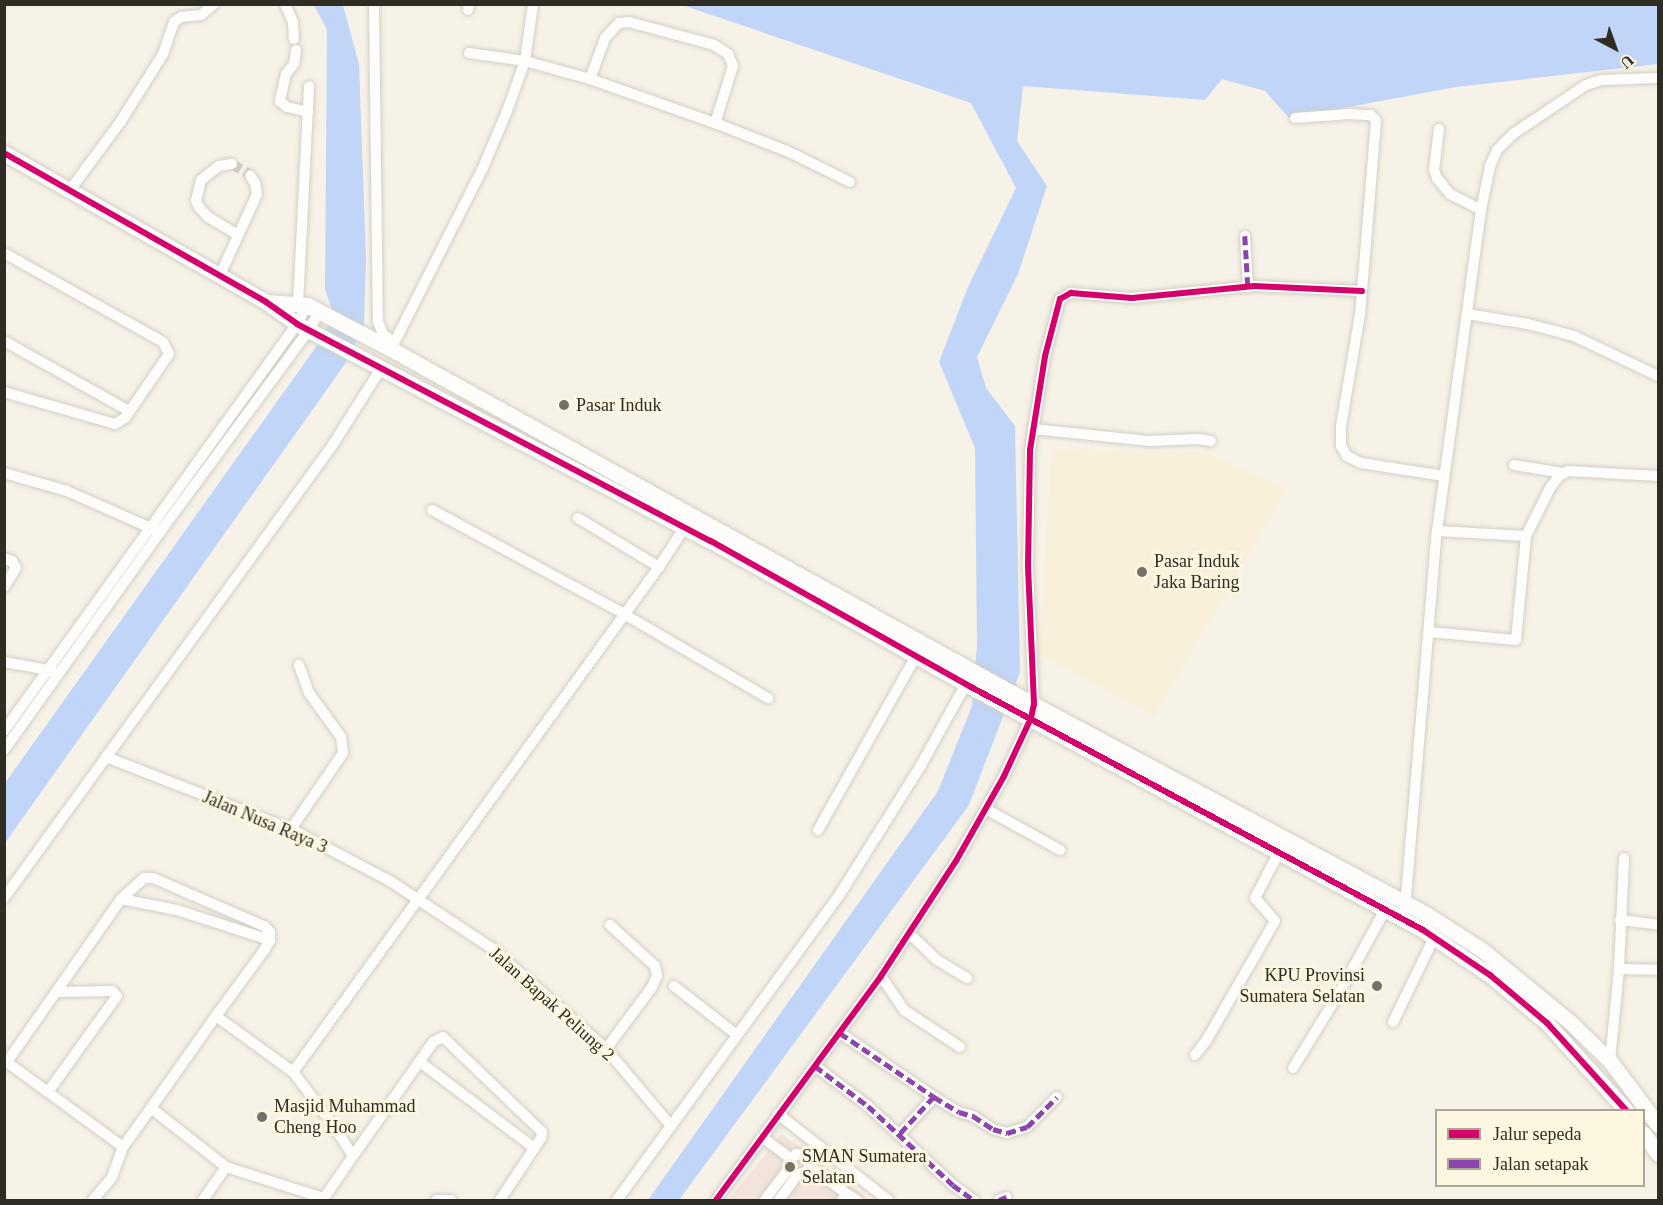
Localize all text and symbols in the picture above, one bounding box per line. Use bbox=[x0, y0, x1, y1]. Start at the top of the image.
north arrow bbox=[1585, 18, 1645, 78]
text: U bbox=[1617, 52, 1637, 72]
place label: Pasar Induk bbox=[576, 394, 661, 416]
marker: Pasar Induk bbox=[557, 398, 571, 412]
place label: Pasar Induk Jaka Baring bbox=[1154, 551, 1239, 594]
marker: Pasar Induk Jaka Baring bbox=[1135, 565, 1149, 579]
street label: Jalan Nusa Raya 3 bbox=[199, 786, 331, 858]
street label: Jalan Bapak Peliung 2 bbox=[485, 942, 619, 1066]
place label: KPU Provinsi Sumatera Selatan bbox=[1240, 965, 1365, 1008]
marker: KPU Provinsi Sumatera Selatan bbox=[1370, 979, 1384, 993]
place label: Masjid Muhammad Cheng Hoo bbox=[274, 1096, 415, 1138]
legend bbox=[1435, 1109, 1645, 1187]
marker: Masjid Muhammad Cheng Hoo bbox=[255, 1110, 269, 1124]
text: Jalur sepeda bbox=[1493, 1124, 1581, 1144]
place label: SMAN Sumatera Selatan bbox=[802, 1146, 926, 1188]
text: Jalan setapak bbox=[1493, 1154, 1588, 1174]
marker: SMAN Sumatera Selatan bbox=[783, 1160, 797, 1174]

